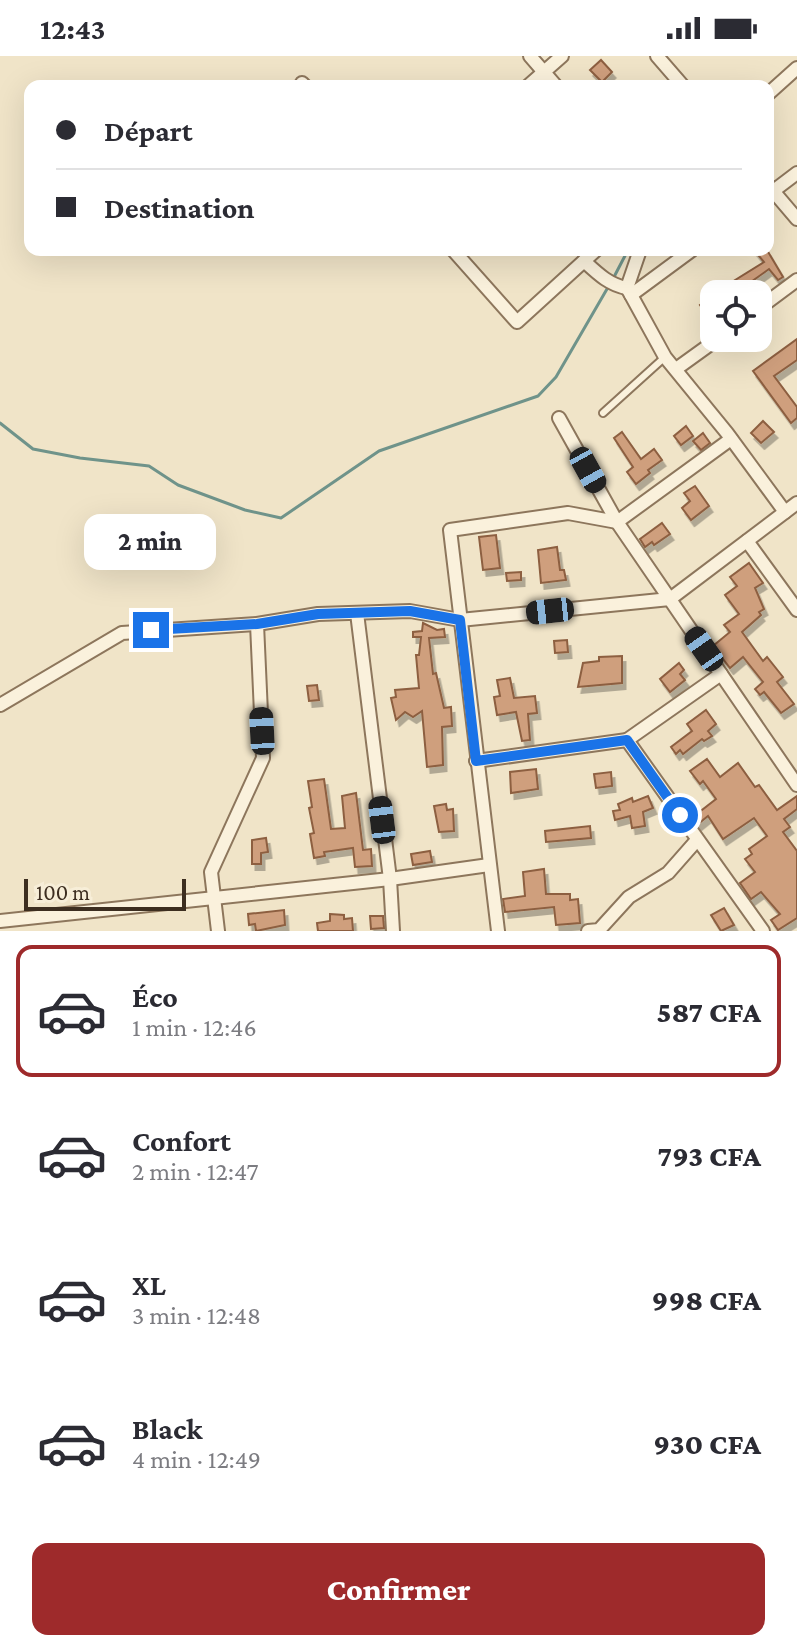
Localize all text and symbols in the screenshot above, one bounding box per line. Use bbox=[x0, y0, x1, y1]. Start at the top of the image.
text: 12:43 bbox=[40, 12, 105, 45]
text: Départ bbox=[104, 114, 193, 147]
text: Destination bbox=[104, 191, 255, 224]
map controls bbox=[700, 280, 772, 352]
button: locate bbox=[700, 280, 772, 352]
car bbox=[566, 443, 610, 497]
callout: 2 min bbox=[85, 514, 217, 570]
text: 2 min bbox=[118, 527, 182, 556]
car bbox=[525, 597, 575, 625]
route end bbox=[133, 612, 169, 648]
car bbox=[680, 622, 728, 676]
car bbox=[249, 706, 275, 756]
car bbox=[367, 795, 397, 845]
route start bbox=[662, 797, 698, 833]
scale bar bbox=[24, 875, 186, 911]
text: 100 m bbox=[36, 880, 90, 905]
icon: car bbox=[36, 975, 108, 1047]
text: Éco bbox=[132, 980, 178, 1013]
text: 587 CFA bbox=[657, 995, 761, 1028]
text: 1 min · 12:46 bbox=[132, 1013, 257, 1042]
icon: car bbox=[36, 1119, 108, 1191]
text: Confort bbox=[132, 1124, 231, 1157]
text: 793 CFA bbox=[657, 1139, 761, 1172]
text: 2 min · 12:47 bbox=[132, 1157, 259, 1186]
icon: car bbox=[36, 1263, 108, 1335]
text: XL bbox=[132, 1268, 166, 1301]
text: 998 CFA bbox=[652, 1283, 761, 1316]
text: 3 min · 12:48 bbox=[132, 1301, 261, 1330]
icon: car bbox=[36, 1407, 108, 1479]
text: Black bbox=[132, 1412, 203, 1445]
text: 930 CFA bbox=[653, 1427, 761, 1460]
text: 4 min · 12:49 bbox=[132, 1445, 261, 1474]
button: Confirmer bbox=[32, 1543, 765, 1635]

